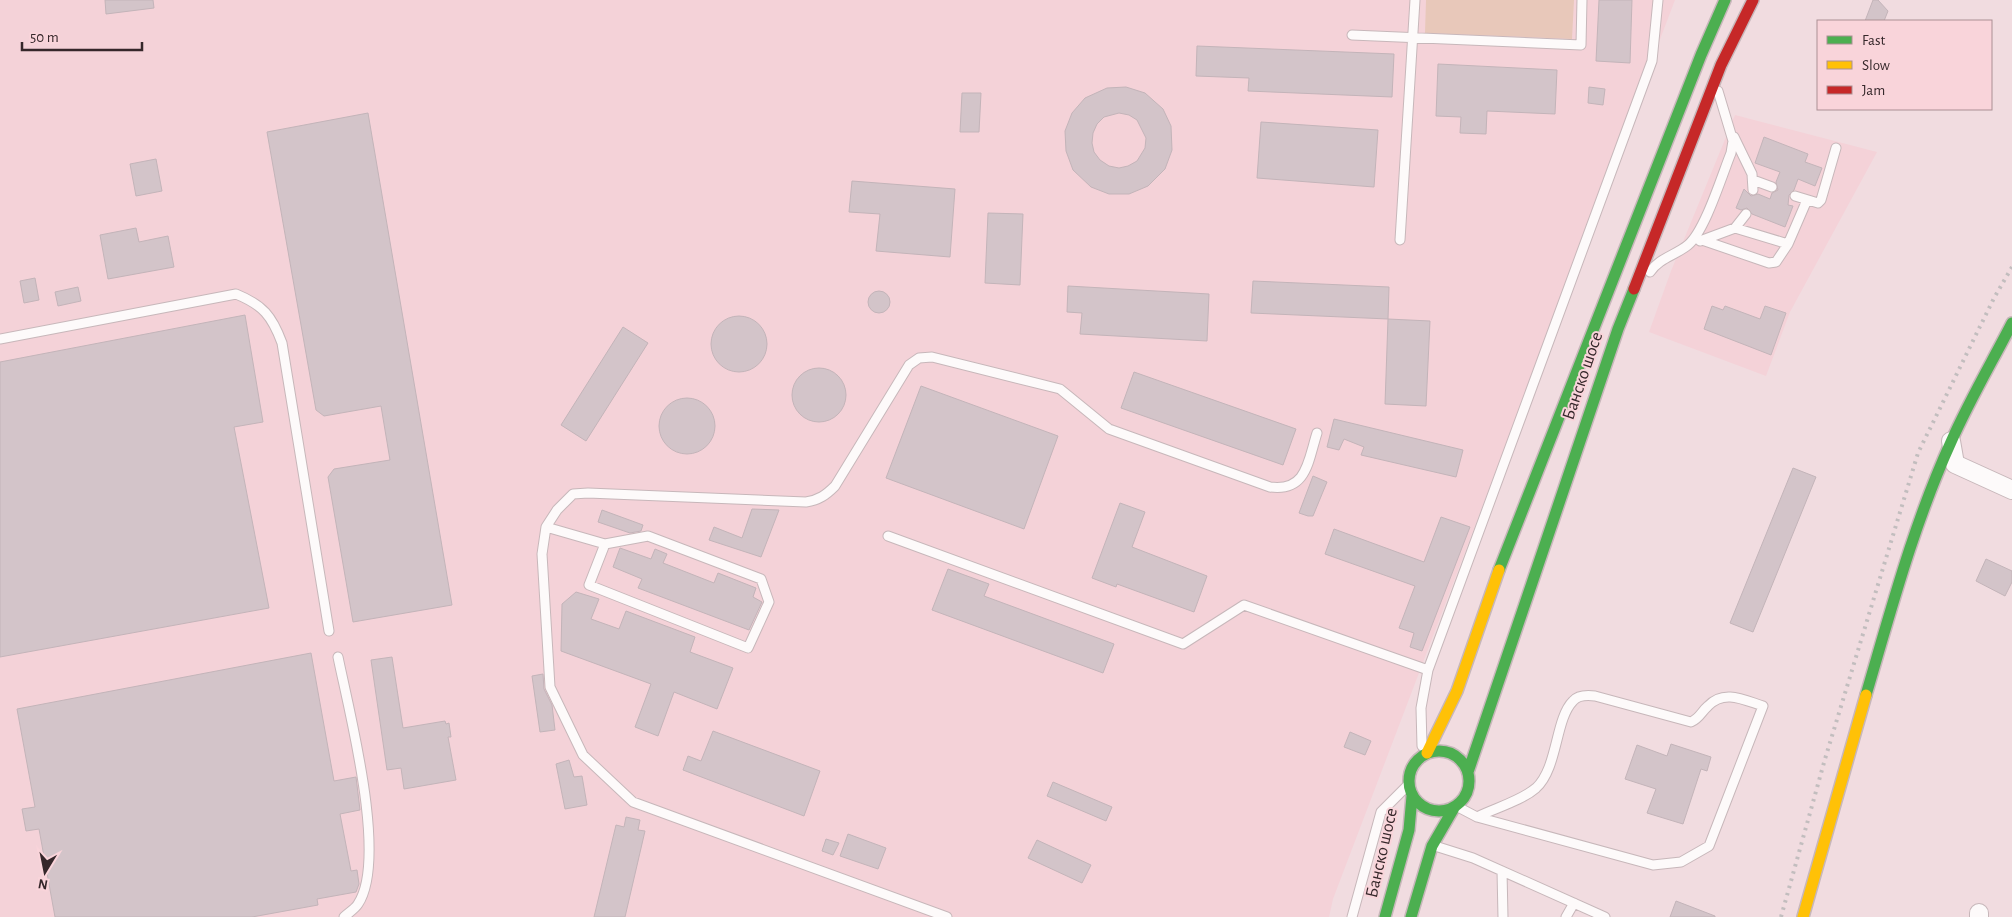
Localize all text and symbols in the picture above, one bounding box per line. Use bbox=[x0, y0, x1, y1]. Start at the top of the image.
scale bar bbox=[22, 20, 142, 52]
legend bbox=[1817, 20, 1992, 110]
text: 50 m bbox=[30, 30, 59, 45]
text: Fast bbox=[1862, 33, 1886, 48]
text: Slow bbox=[1862, 58, 1890, 73]
text: Jam bbox=[1862, 83, 1885, 98]
street label: Банско шосе bbox=[1560, 330, 1606, 422]
street label: Банско шосе bbox=[1363, 806, 1401, 900]
north arrow bbox=[20, 847, 70, 897]
text: N bbox=[37, 876, 49, 892]

